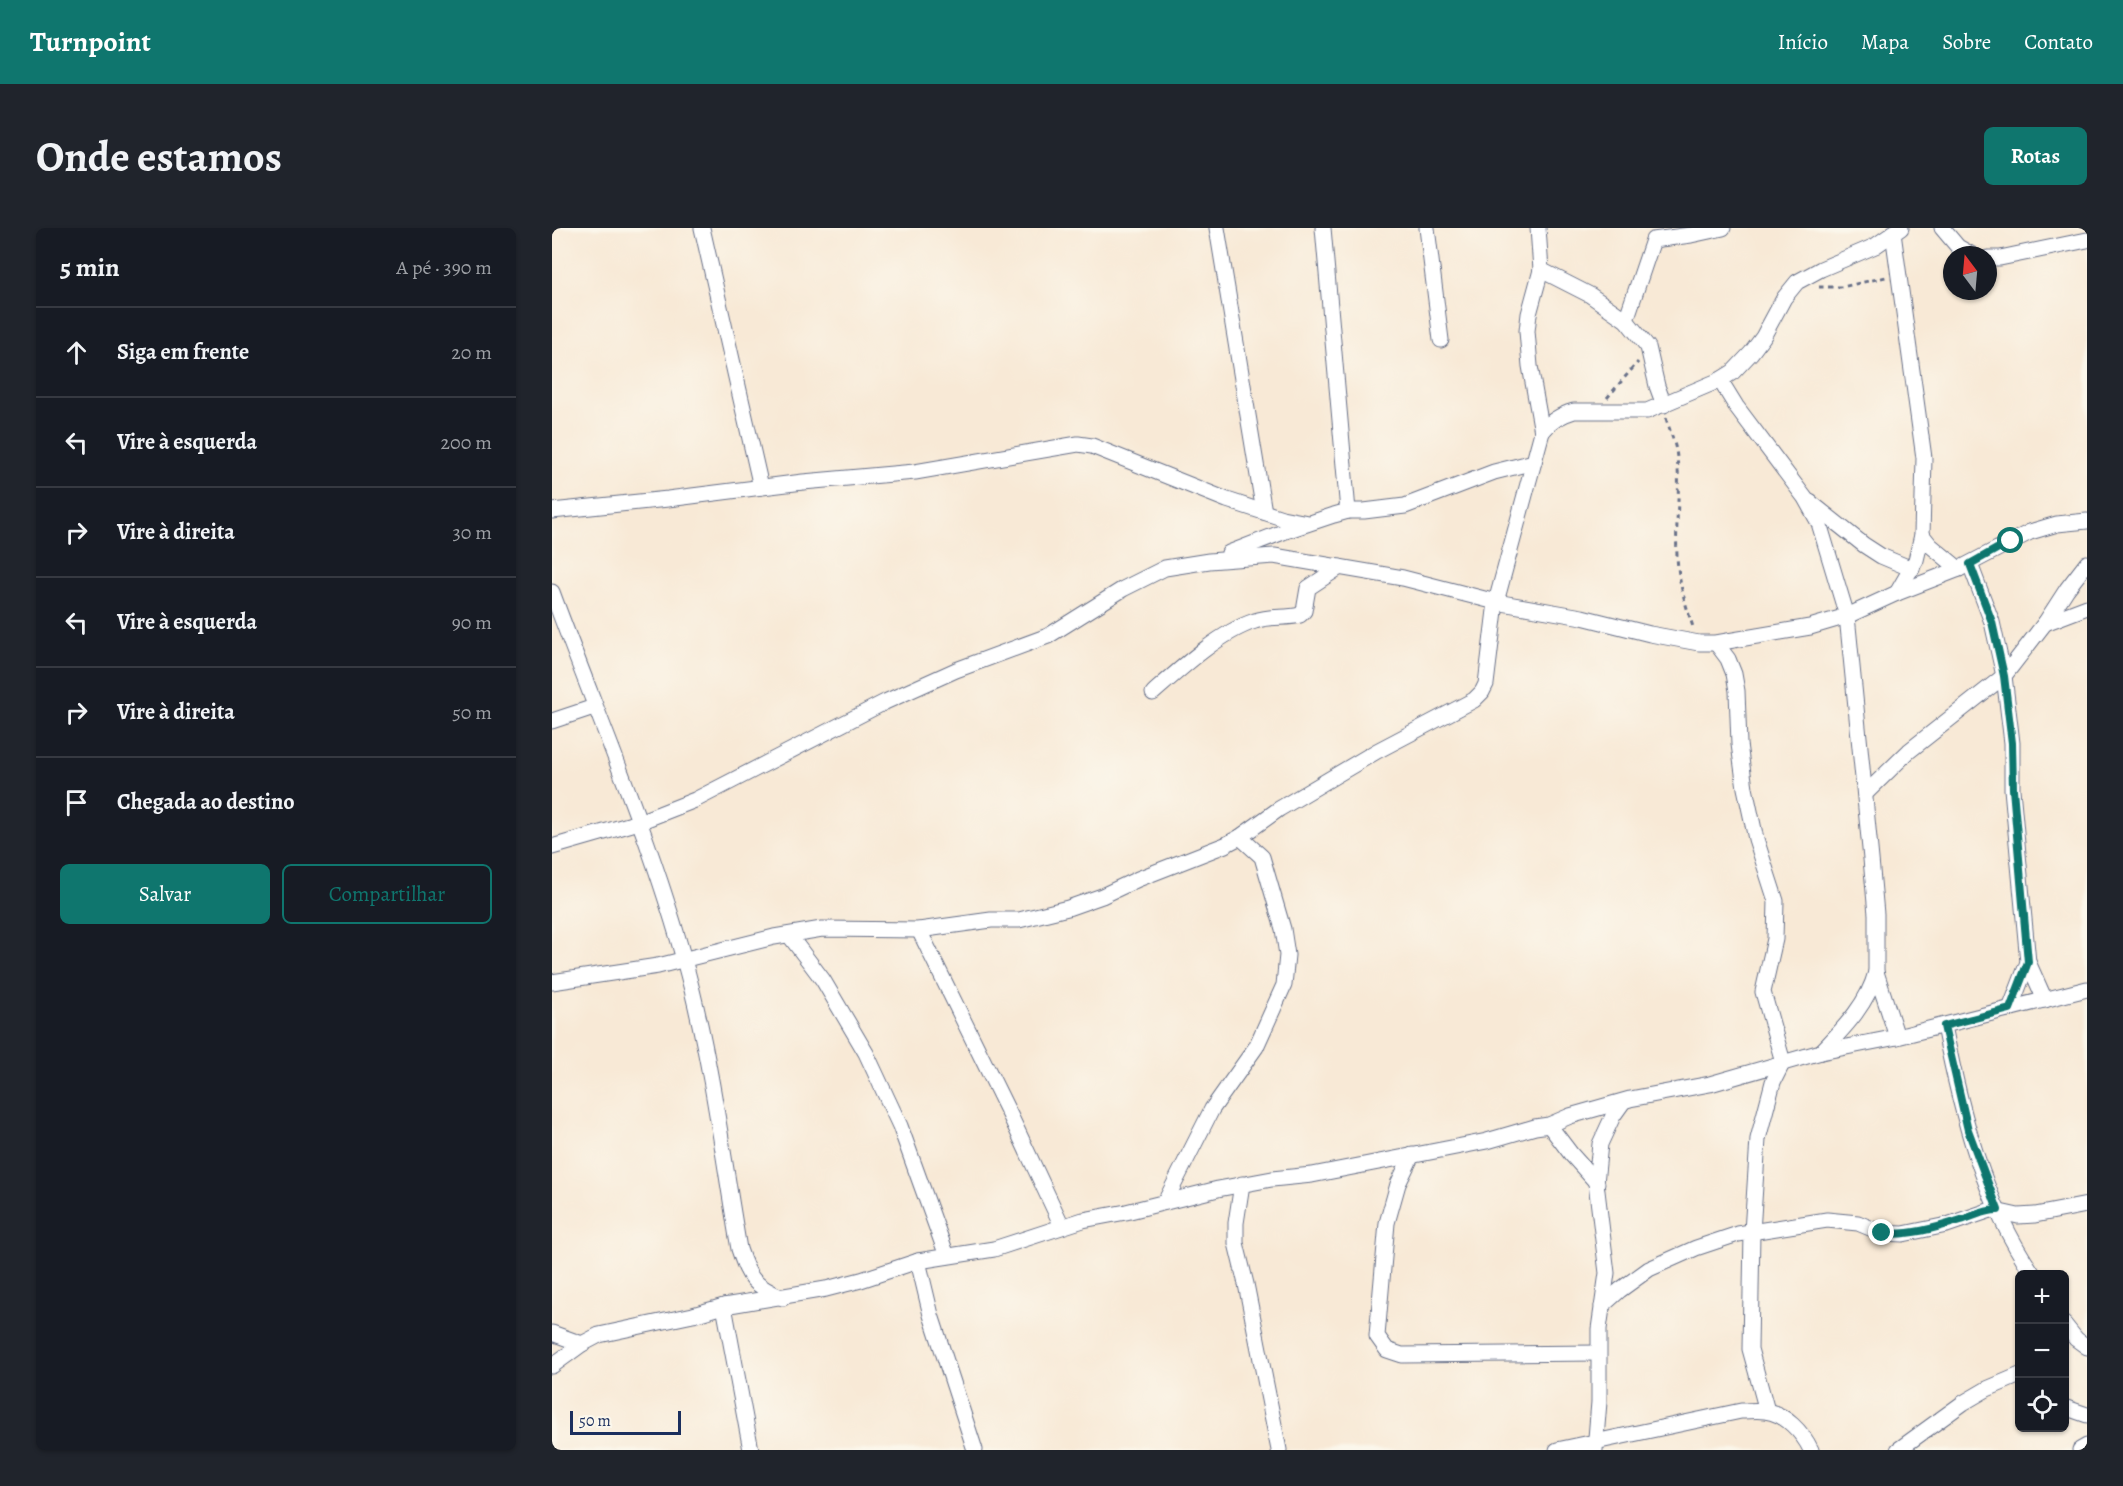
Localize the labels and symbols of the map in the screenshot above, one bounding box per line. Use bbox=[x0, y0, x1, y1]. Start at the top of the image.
north arrow bbox=[1943, 246, 1997, 300]
route start bbox=[1997, 527, 2023, 553]
route end bbox=[1868, 1219, 1894, 1245]
scale bar bbox=[570, 1408, 681, 1436]

